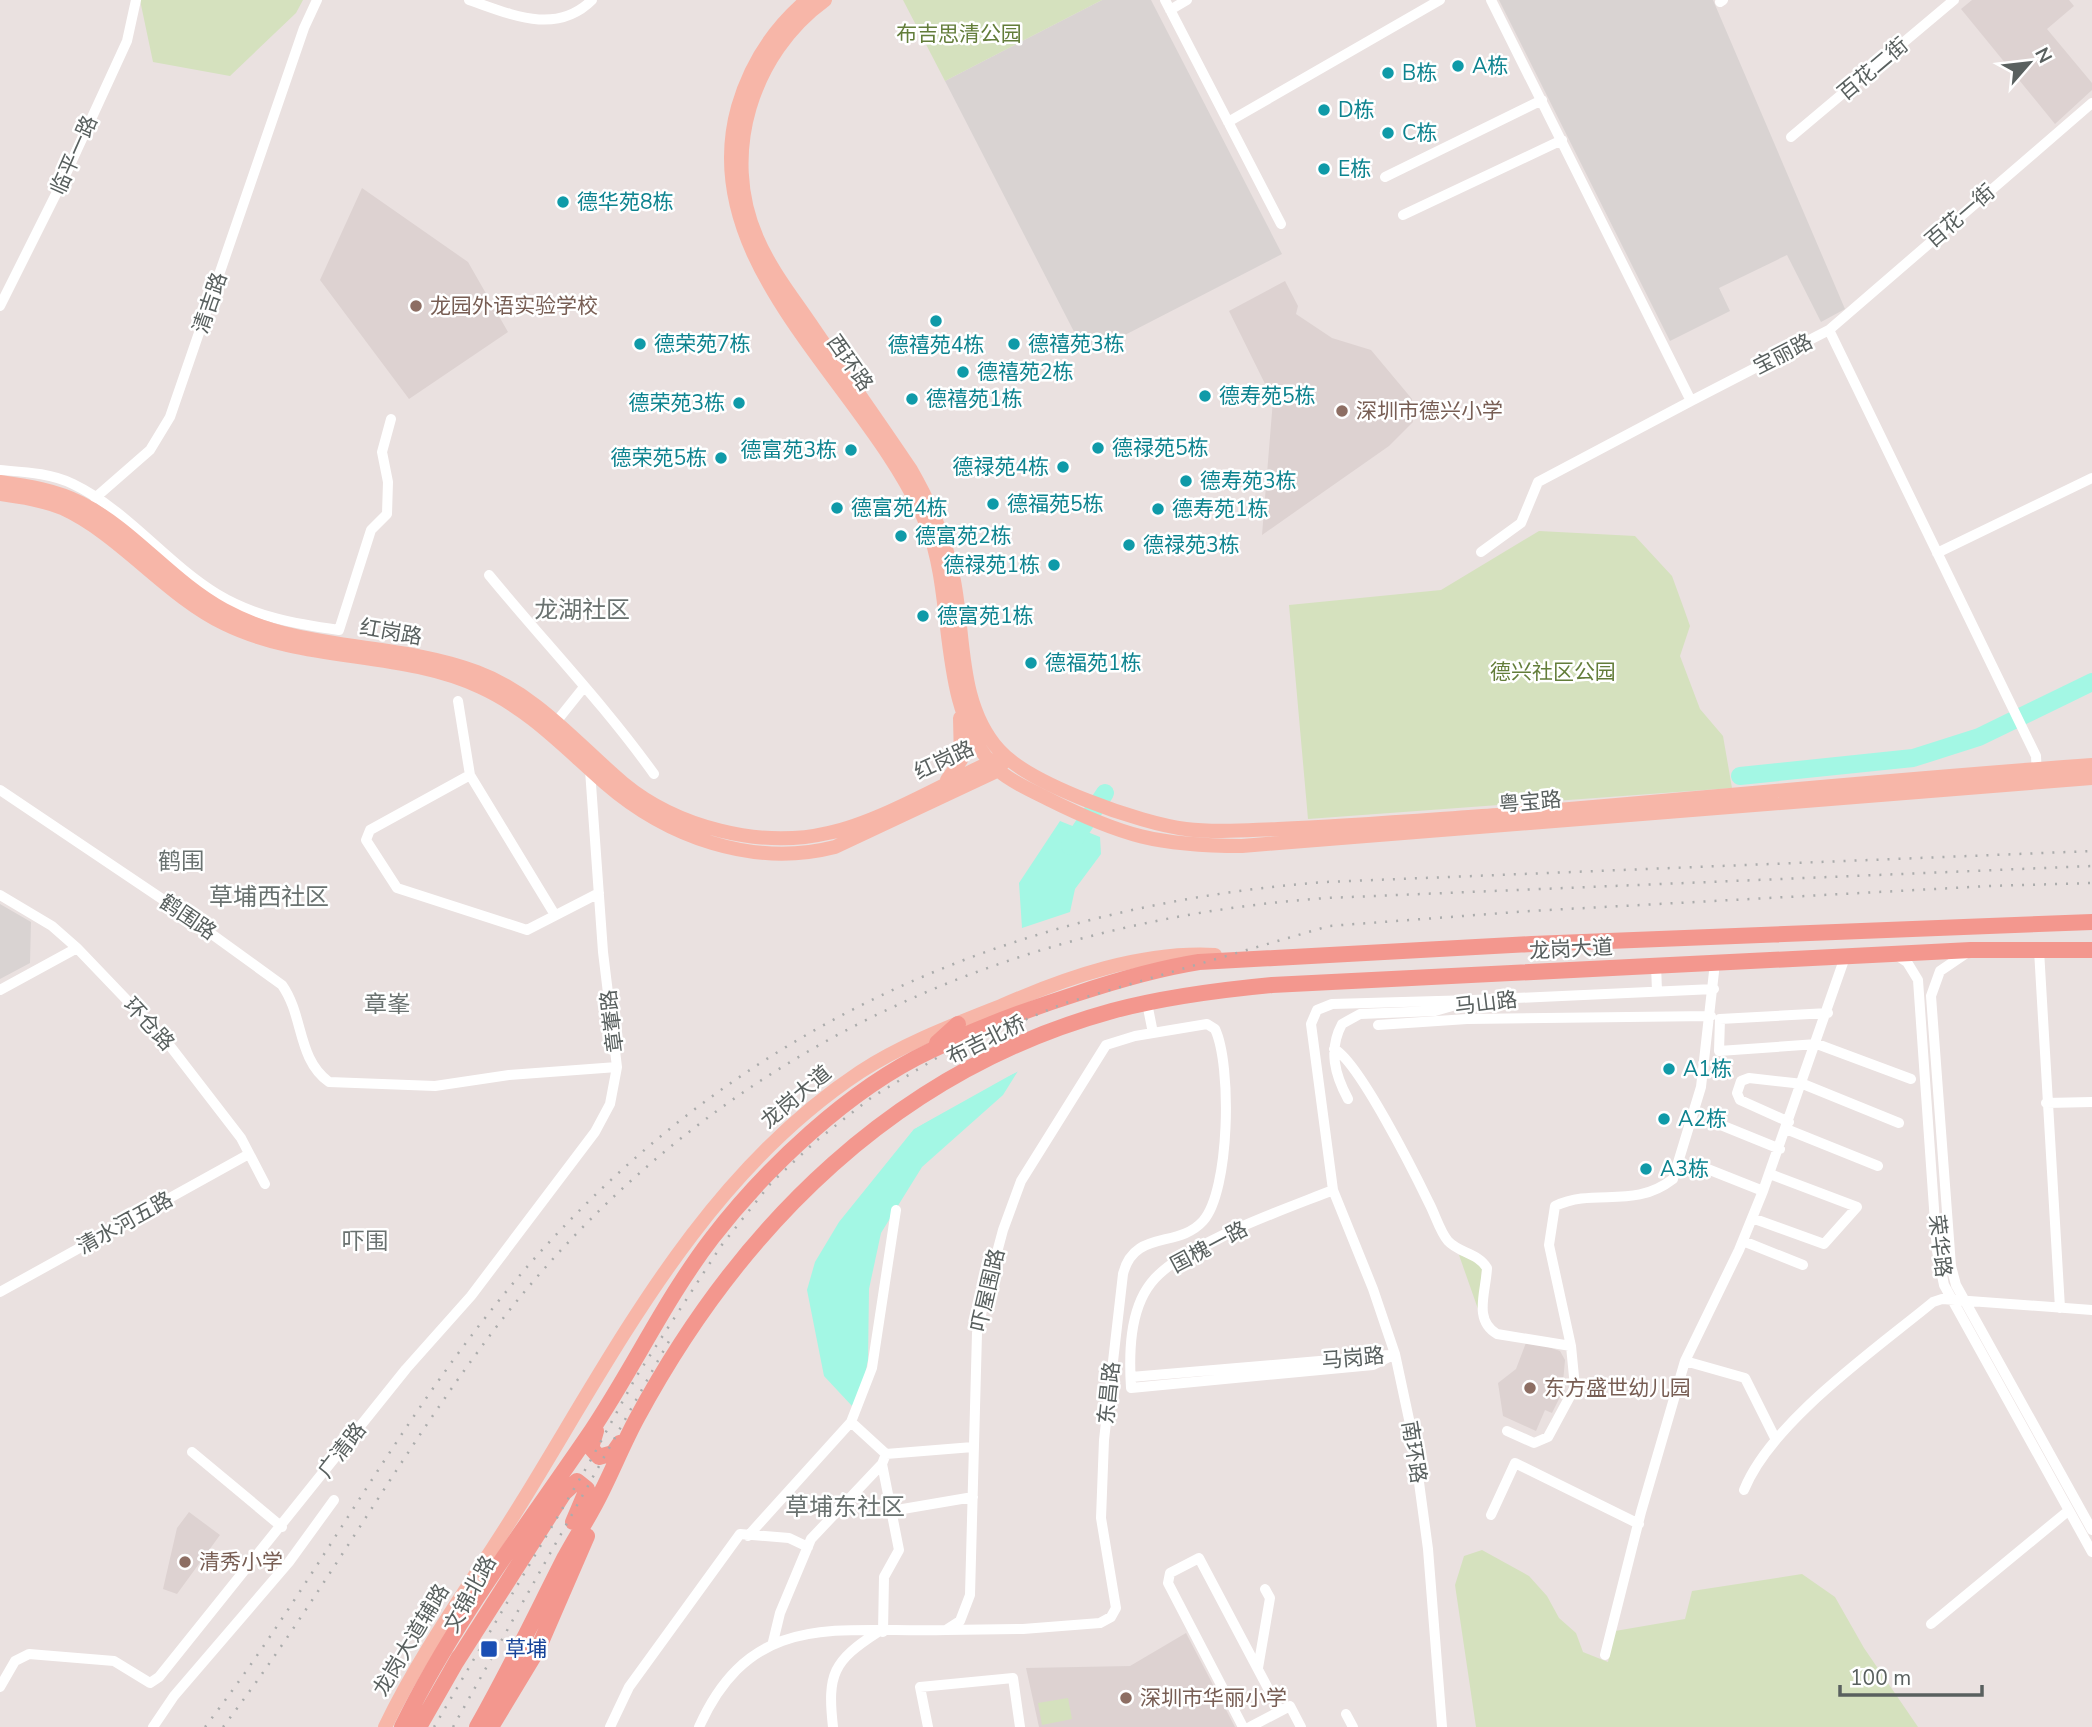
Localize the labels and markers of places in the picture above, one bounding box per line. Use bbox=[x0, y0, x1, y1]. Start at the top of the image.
place label: A栋 bbox=[1472, 52, 1508, 80]
marker: A栋 bbox=[1450, 58, 1466, 74]
place label: B栋 bbox=[1402, 59, 1437, 87]
marker: B栋 bbox=[1380, 65, 1396, 81]
place label: D栋 bbox=[1338, 96, 1375, 124]
marker: D栋 bbox=[1316, 102, 1332, 118]
place label: C栋 bbox=[1402, 119, 1437, 147]
marker: C栋 bbox=[1380, 125, 1396, 141]
place label: E栋 bbox=[1338, 155, 1371, 183]
marker: E栋 bbox=[1316, 161, 1332, 177]
place label: 德华苑8栋 bbox=[577, 188, 674, 216]
marker: 德华苑8栋 bbox=[555, 194, 571, 210]
place label: 龙园外语实验学校 bbox=[430, 292, 598, 320]
marker: 龙园外语实验学校 bbox=[408, 298, 424, 314]
marker: 德禧苑4栋 bbox=[928, 313, 944, 329]
place label: 德荣苑7栋 bbox=[654, 330, 751, 358]
place label: 德禧苑3栋 bbox=[1028, 330, 1125, 358]
place label: 德禧苑4栋 bbox=[888, 331, 984, 359]
marker: 德荣苑7栋 bbox=[632, 336, 648, 352]
marker: 德禧苑3栋 bbox=[1006, 336, 1022, 352]
place label: 德禧苑2栋 bbox=[977, 358, 1074, 386]
marker: 德禧苑2栋 bbox=[955, 364, 971, 380]
place label: 德寿苑5栋 bbox=[1219, 382, 1316, 410]
place label: 德禧苑1栋 bbox=[926, 385, 1023, 413]
marker: 德寿苑5栋 bbox=[1197, 388, 1213, 404]
place label: 德荣苑3栋 bbox=[628, 389, 725, 417]
marker: 德禧苑1栋 bbox=[904, 391, 920, 407]
marker: 德荣苑3栋 bbox=[731, 395, 747, 411]
place label: 深圳市德兴小学 bbox=[1356, 397, 1503, 425]
marker: 深圳市德兴小学 bbox=[1334, 403, 1350, 419]
place label: 德禄苑5栋 bbox=[1112, 434, 1209, 462]
place label: 德富苑3栋 bbox=[740, 436, 837, 464]
marker: 德禄苑5栋 bbox=[1090, 440, 1106, 456]
marker: 德富苑3栋 bbox=[843, 442, 859, 458]
place label: 德荣苑5栋 bbox=[610, 444, 707, 472]
marker: 德荣苑5栋 bbox=[713, 450, 729, 466]
place label: 德禄苑4栋 bbox=[952, 453, 1049, 481]
marker: 德禄苑4栋 bbox=[1055, 459, 1071, 475]
place label: 德寿苑3栋 bbox=[1200, 467, 1297, 495]
marker: 德寿苑3栋 bbox=[1178, 473, 1194, 489]
place label: 德福苑5栋 bbox=[1007, 490, 1104, 518]
place label: 德富苑4栋 bbox=[851, 494, 948, 522]
place label: 德寿苑1栋 bbox=[1172, 495, 1269, 523]
marker: 德福苑5栋 bbox=[985, 496, 1001, 512]
marker: 德富苑4栋 bbox=[829, 500, 845, 516]
marker: 德寿苑1栋 bbox=[1150, 501, 1166, 517]
place label: 德富苑2栋 bbox=[915, 522, 1012, 550]
marker: 德富苑2栋 bbox=[893, 528, 909, 544]
place label: 德禄苑3栋 bbox=[1143, 531, 1240, 559]
marker: 德禄苑3栋 bbox=[1121, 537, 1137, 553]
place label: 德禄苑1栋 bbox=[943, 551, 1040, 579]
marker: 德禄苑1栋 bbox=[1046, 557, 1062, 573]
place label: 德富苑1栋 bbox=[937, 602, 1034, 630]
marker: 德富苑1栋 bbox=[915, 608, 931, 624]
place label: 德福苑1栋 bbox=[1045, 649, 1142, 677]
marker: 德福苑1栋 bbox=[1023, 655, 1039, 671]
place label: A1栋 bbox=[1683, 1055, 1732, 1083]
marker: A1栋 bbox=[1661, 1061, 1677, 1077]
place label: A2栋 bbox=[1678, 1105, 1727, 1133]
marker: A2栋 bbox=[1656, 1111, 1672, 1127]
place label: A3栋 bbox=[1660, 1155, 1709, 1183]
marker: A3栋 bbox=[1638, 1161, 1654, 1177]
place label: 东方盛世幼儿园 bbox=[1544, 1374, 1691, 1402]
marker: 东方盛世幼儿园 bbox=[1522, 1380, 1538, 1396]
place label: 清秀小学 bbox=[199, 1548, 283, 1576]
marker: 清秀小学 bbox=[177, 1554, 193, 1570]
place label: 草埔 bbox=[505, 1635, 547, 1663]
marker: 草埔 bbox=[479, 1639, 499, 1659]
place label: 深圳市华丽小学 bbox=[1140, 1684, 1287, 1712]
marker: 深圳市华丽小学 bbox=[1118, 1690, 1134, 1706]

